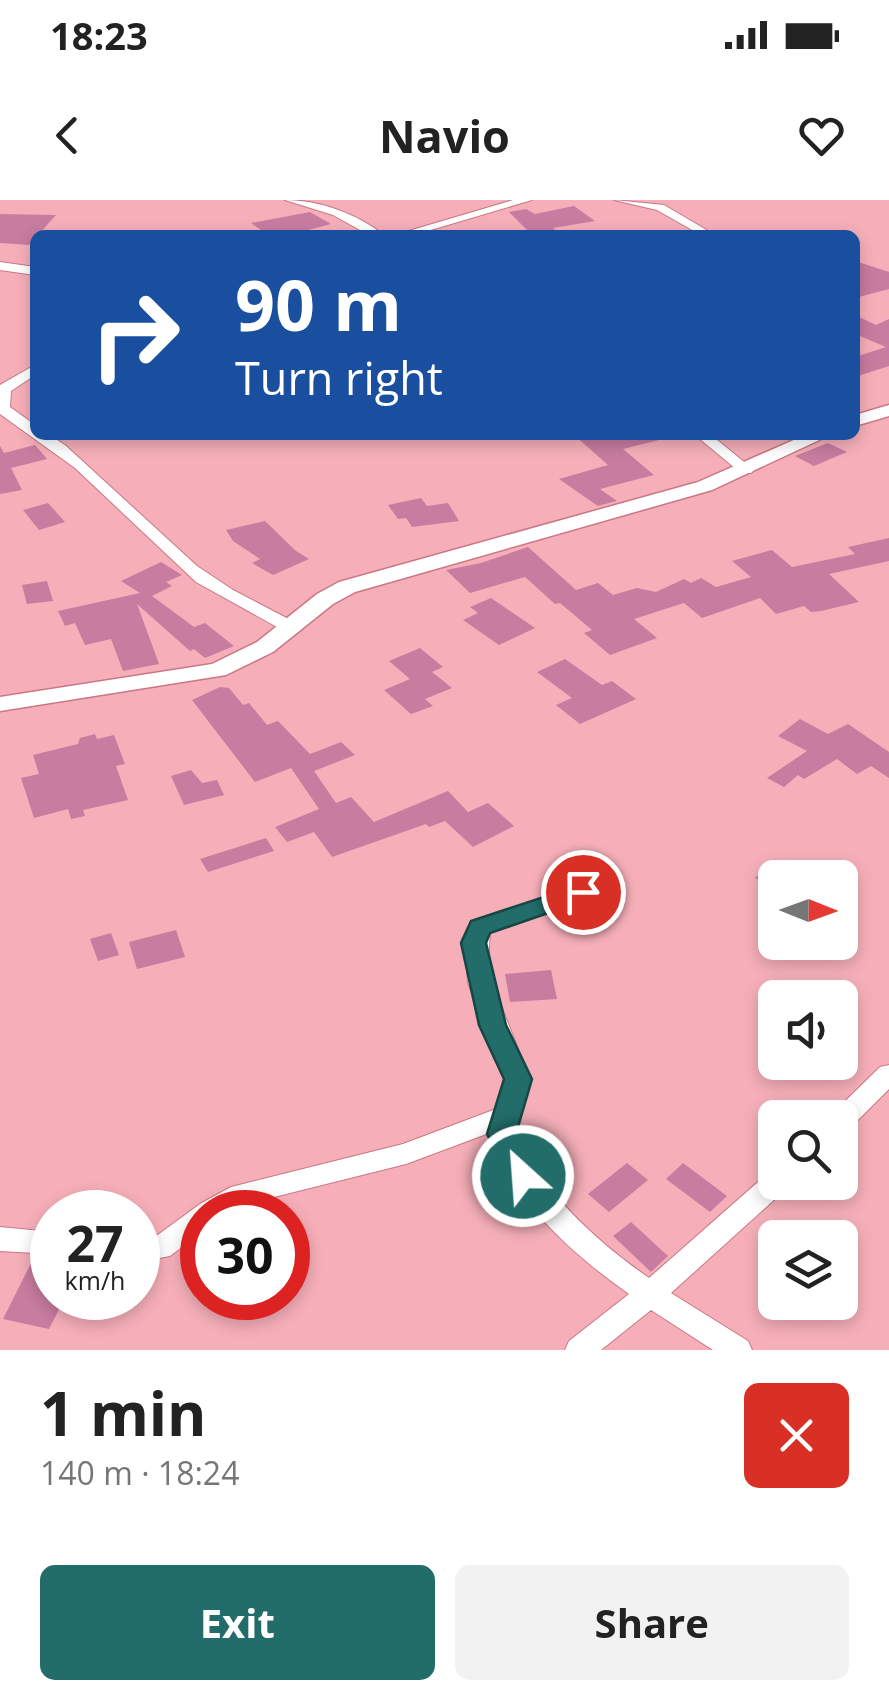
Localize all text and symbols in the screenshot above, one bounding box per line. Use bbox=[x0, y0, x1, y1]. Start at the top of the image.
text: 18:23 bbox=[50, 9, 148, 61]
text: Navio bbox=[379, 105, 510, 166]
icon: back bbox=[40, 108, 95, 163]
icon: heart bbox=[794, 108, 849, 163]
text: 90 m bbox=[235, 256, 402, 352]
icon: right bbox=[70, 270, 200, 400]
text: Turn right bbox=[235, 347, 443, 408]
pin bbox=[541, 850, 626, 935]
north arrow bbox=[758, 860, 858, 960]
map controls bbox=[758, 860, 858, 1320]
icon: arrive bbox=[556, 865, 611, 920]
button: sound bbox=[758, 980, 858, 1080]
button: search bbox=[758, 1100, 858, 1200]
position arrow bbox=[471, 1124, 575, 1228]
speed limit sign: 30 bbox=[180, 1190, 310, 1320]
text: 27 bbox=[66, 1209, 124, 1277]
button: layers bbox=[758, 1220, 858, 1320]
text: km/h bbox=[65, 1263, 125, 1297]
text: 1 min bbox=[40, 1372, 207, 1454]
button: close bbox=[744, 1383, 849, 1488]
text: 140 m · 18:24 bbox=[40, 1451, 239, 1494]
button: Exit bbox=[40, 1565, 435, 1680]
button: Share bbox=[455, 1565, 849, 1680]

